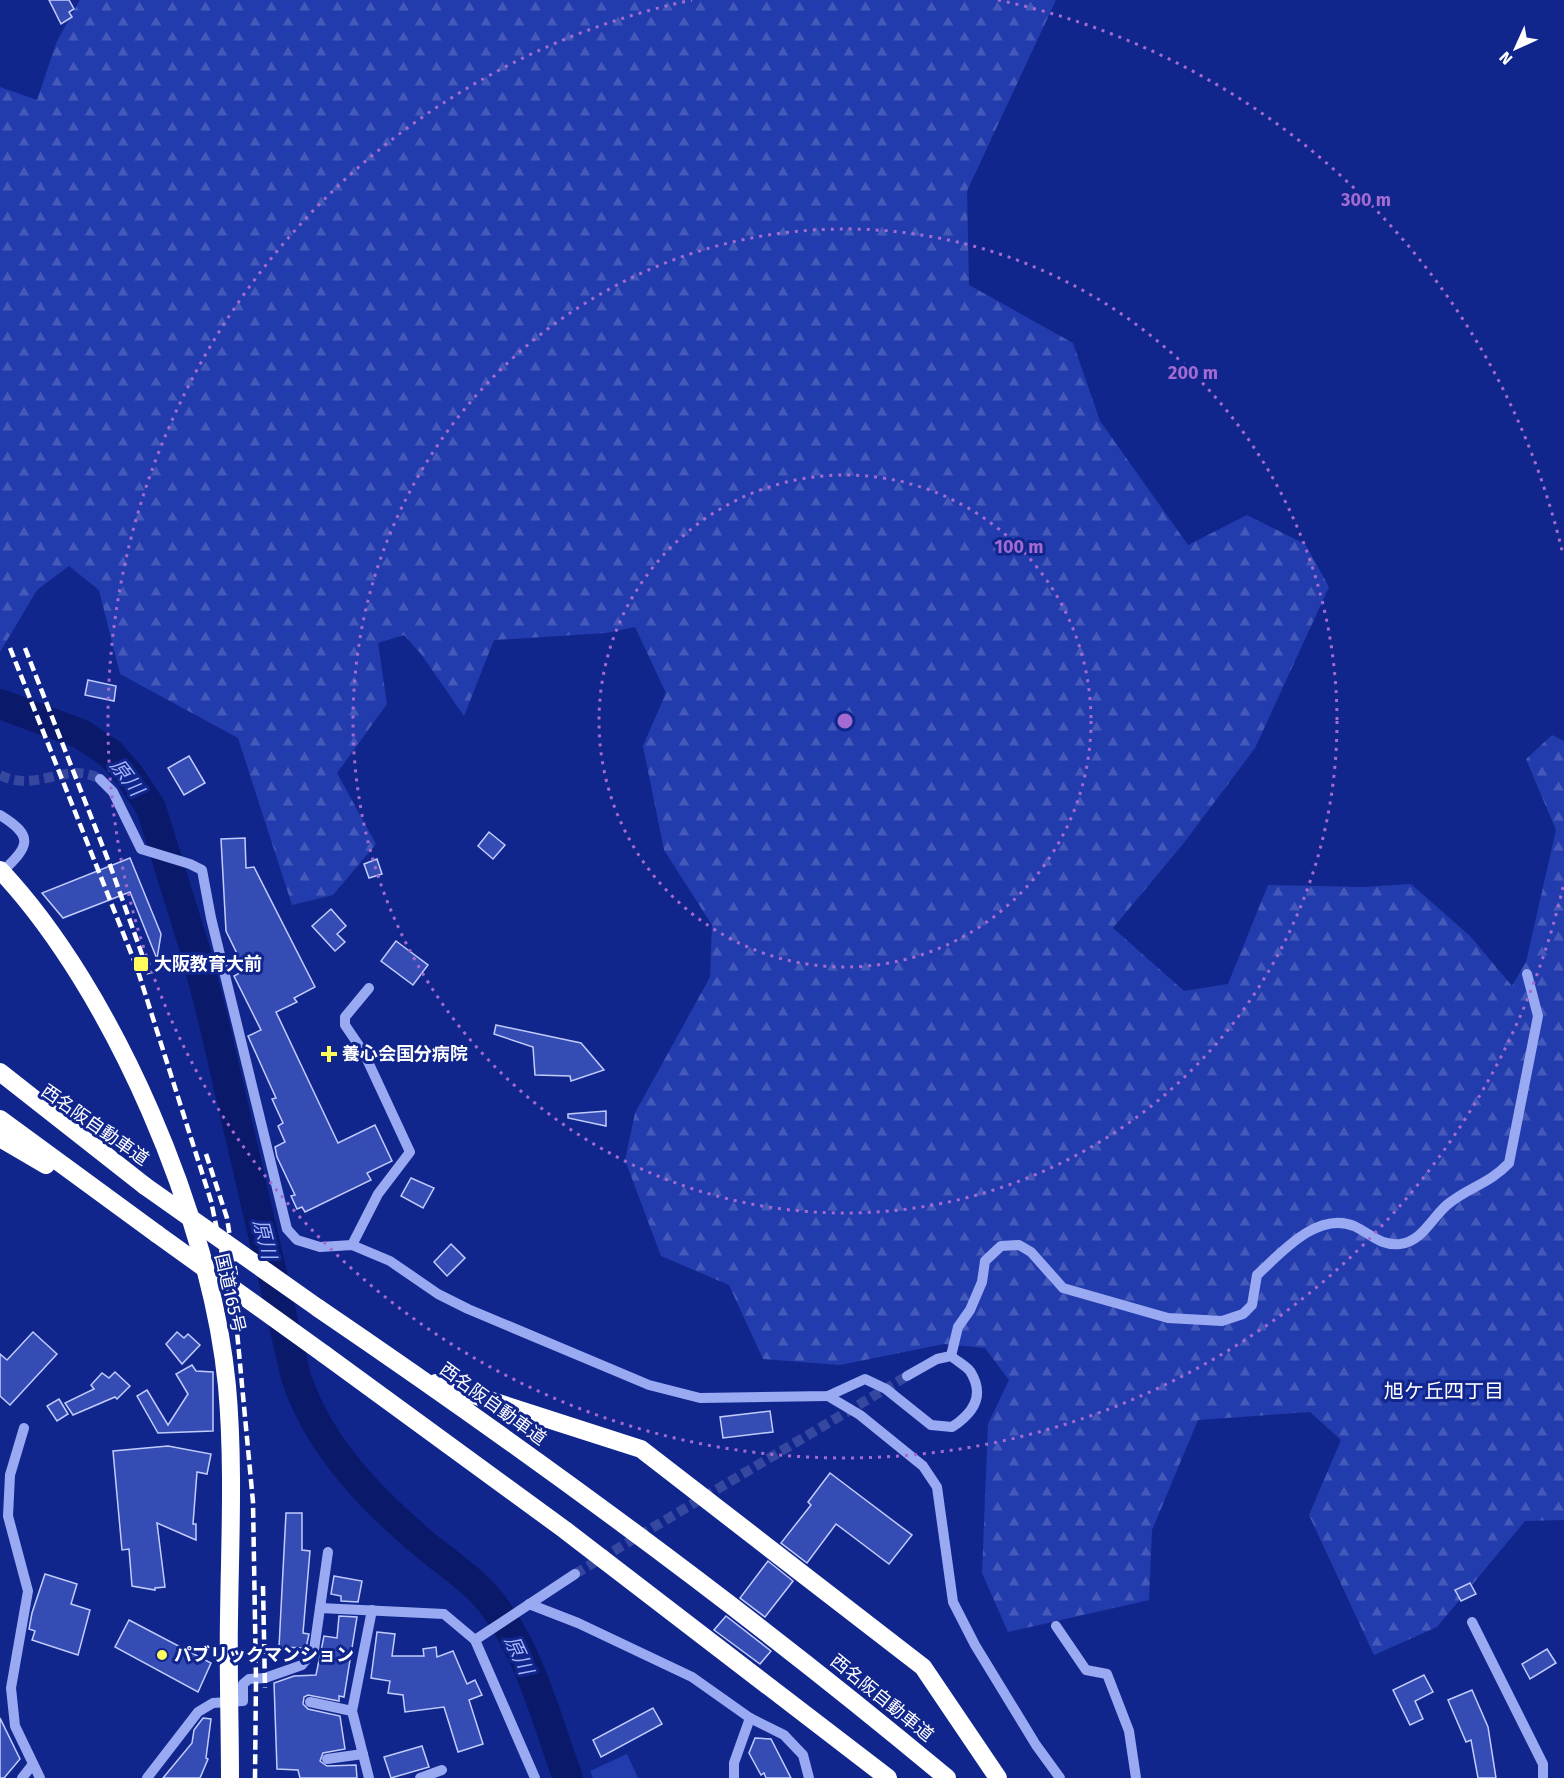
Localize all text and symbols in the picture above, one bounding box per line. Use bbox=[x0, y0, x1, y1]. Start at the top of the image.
north arrow bbox=[1486, 18, 1546, 78]
text: N bbox=[1495, 48, 1516, 69]
text: 300 m bbox=[1340, 189, 1391, 211]
text: 200 m bbox=[1168, 362, 1218, 384]
text: 100 m bbox=[995, 536, 1043, 558]
centre of rings bbox=[835, 711, 855, 731]
water label: 原川 bbox=[105, 754, 150, 802]
place label: 大阪教育大前 bbox=[154, 953, 262, 975]
marker: 大阪教育大前 bbox=[132, 955, 150, 973]
place label: 養心会国分病院 bbox=[342, 1043, 468, 1065]
marker: 養心会国分病院 bbox=[320, 1045, 338, 1063]
street label: 西名阪自動車道 bbox=[37, 1080, 153, 1170]
water label: 原川 bbox=[249, 1217, 282, 1263]
street label: 国道165号 bbox=[210, 1251, 250, 1335]
street label: 西名阪自動車道 bbox=[436, 1358, 550, 1450]
district label: 旭ケ丘四丁目 bbox=[1384, 1379, 1504, 1403]
water label: 原川 bbox=[500, 1632, 539, 1680]
place label: パブリックマンション bbox=[174, 1644, 354, 1666]
marker: パブリックマンション bbox=[155, 1648, 169, 1662]
street label: 西名阪自動車道 bbox=[826, 1650, 938, 1746]

